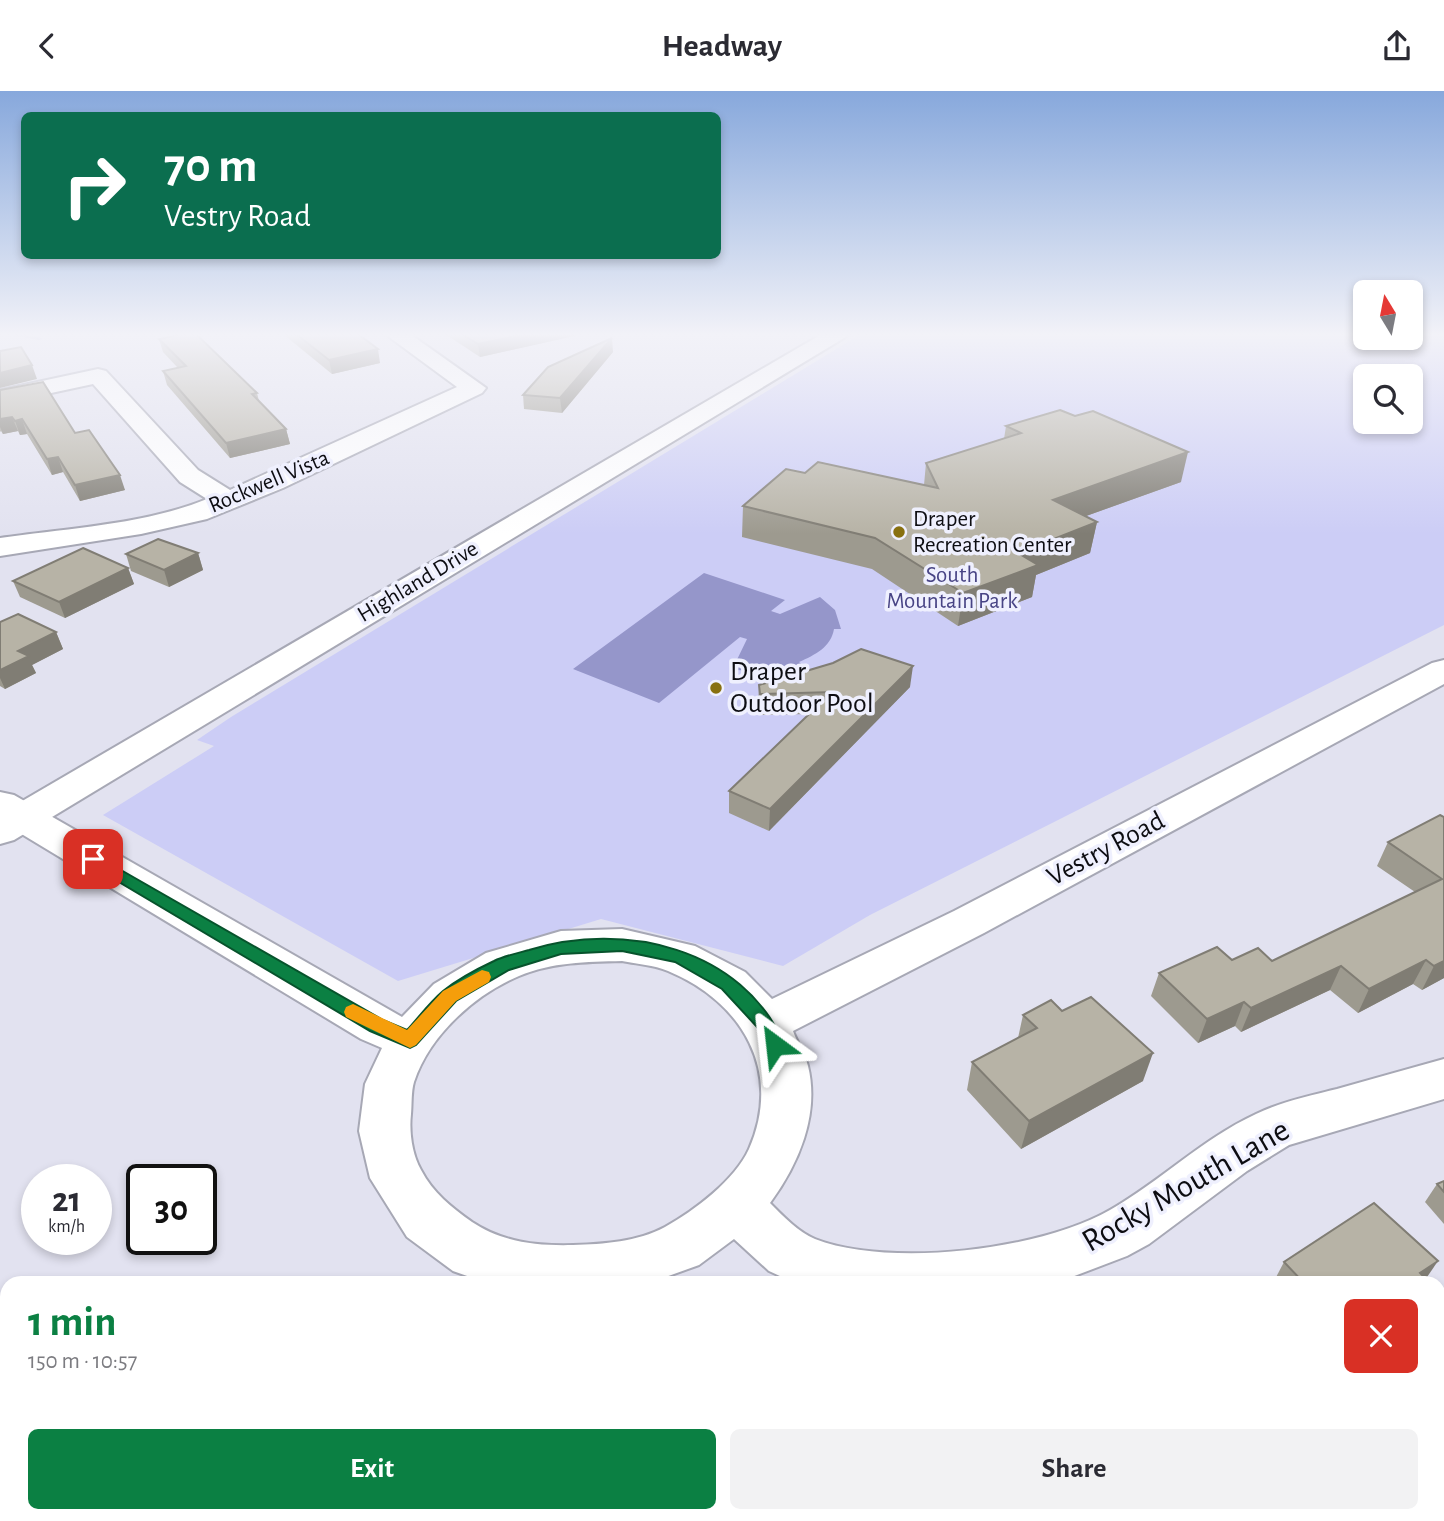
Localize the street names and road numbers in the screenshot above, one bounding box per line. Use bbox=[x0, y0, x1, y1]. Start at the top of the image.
street label: Rockwell Vista bbox=[205, 446, 333, 518]
street label: Highland Drive bbox=[354, 537, 482, 627]
street label: Vestry Road bbox=[1043, 806, 1169, 892]
street label: Rocky Mouth Lane bbox=[1077, 1113, 1295, 1259]

